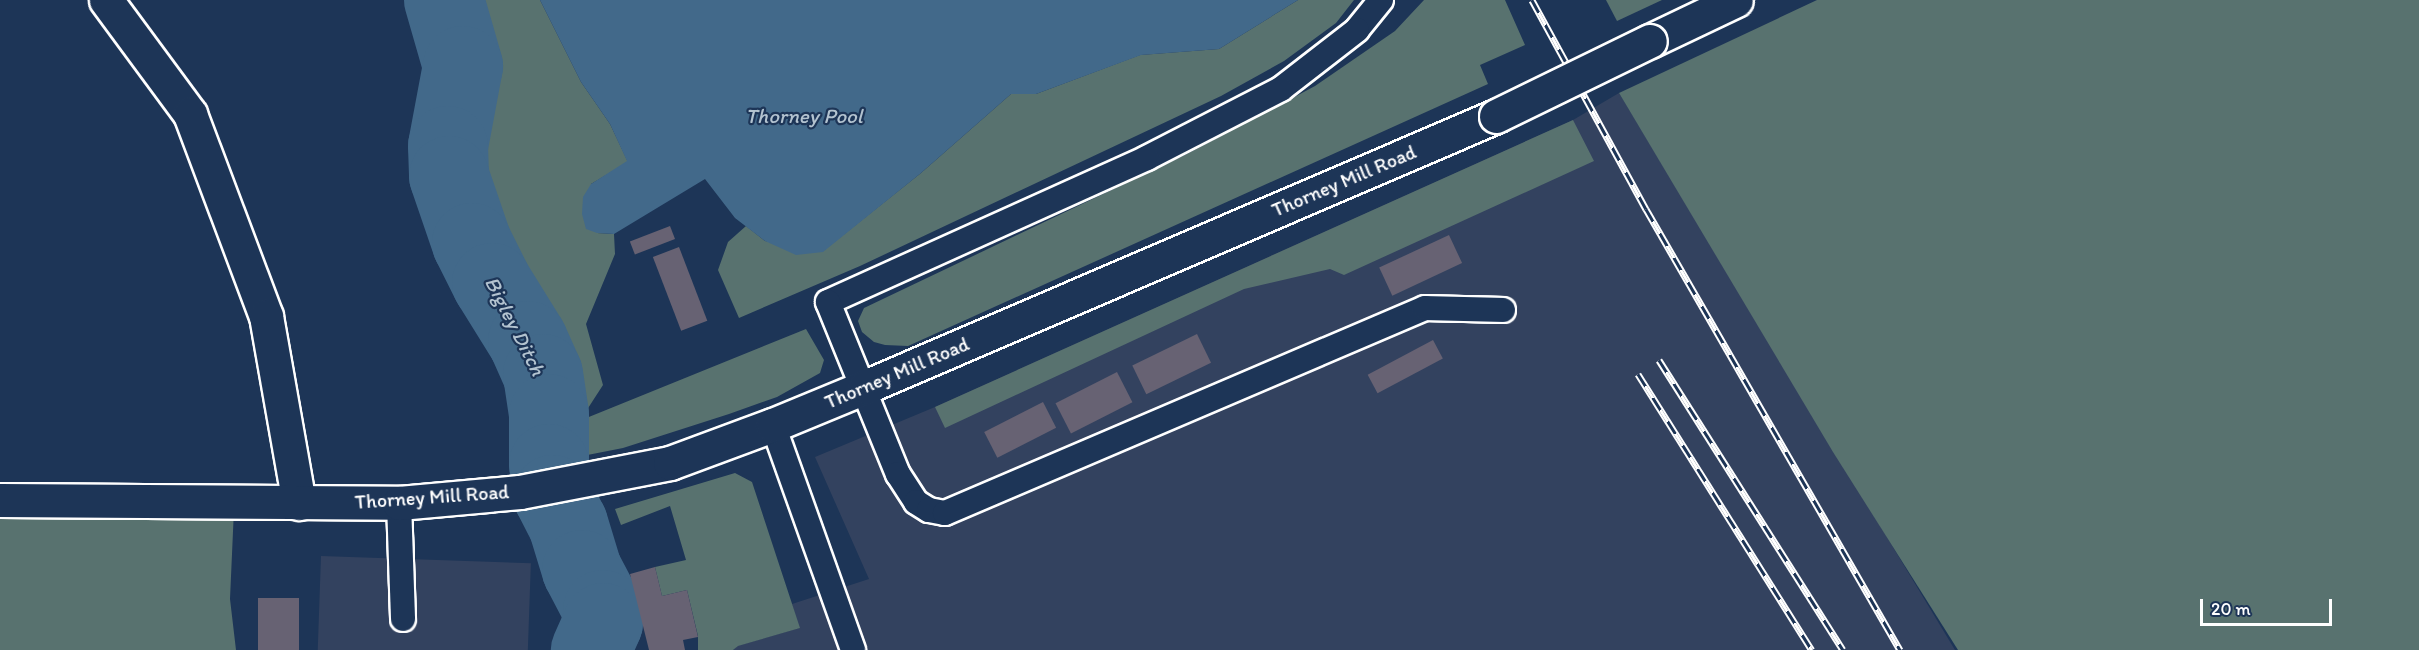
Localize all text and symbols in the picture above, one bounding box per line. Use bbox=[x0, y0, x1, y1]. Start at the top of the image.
water label: Thorney Pool bbox=[746, 103, 862, 129]
street label: Thorney Mill Road bbox=[1268, 140, 1420, 222]
water label: Bigley Ditch bbox=[479, 272, 551, 380]
street label: Thorney Mill Road bbox=[821, 332, 973, 414]
street label: Thorney Mill Road bbox=[354, 480, 510, 514]
scale bar bbox=[2203, 587, 2335, 625]
text: 20 m bbox=[2211, 598, 2251, 620]

